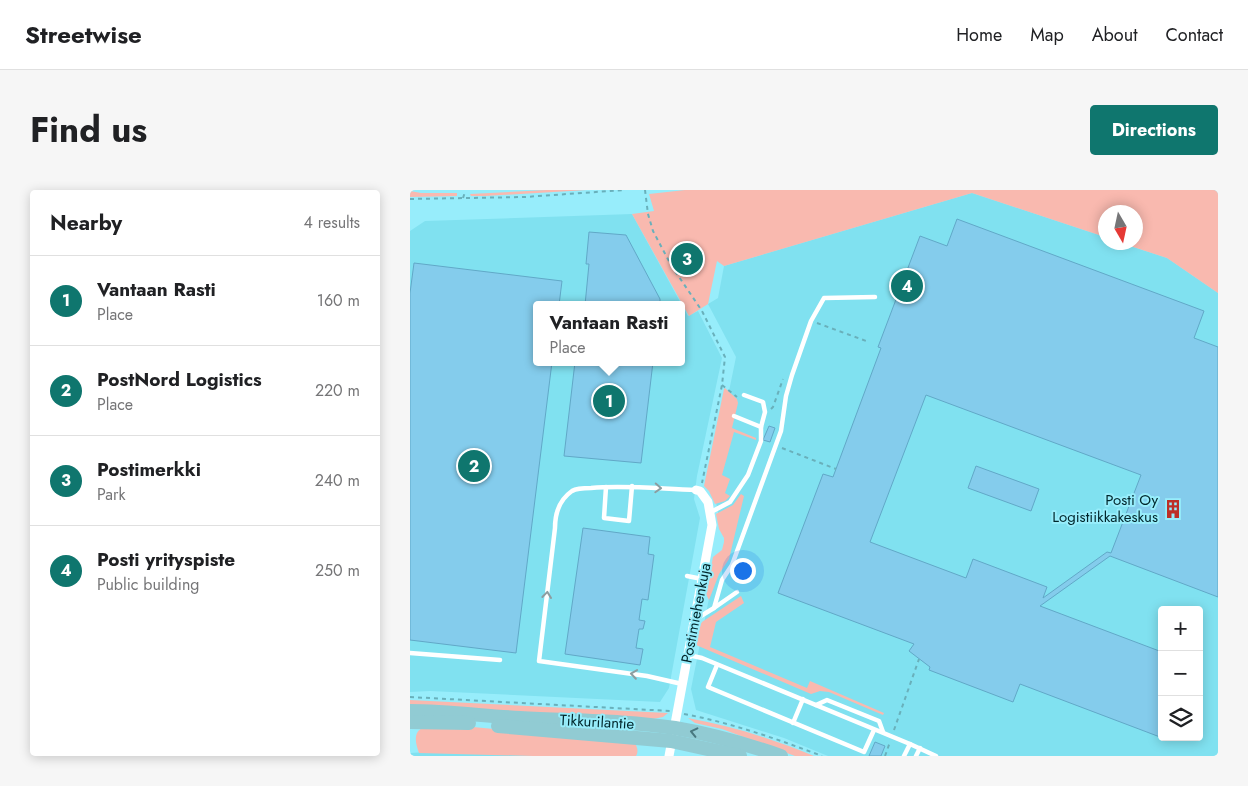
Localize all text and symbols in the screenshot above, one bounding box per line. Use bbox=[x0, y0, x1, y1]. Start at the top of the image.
text: Streetwise bbox=[25, 17, 142, 52]
text: Home bbox=[956, 22, 1002, 48]
text: Map bbox=[1030, 22, 1064, 48]
text: About bbox=[1092, 22, 1137, 48]
text: Contact bbox=[1165, 22, 1223, 48]
text: Find us bbox=[30, 105, 147, 155]
button: Directions bbox=[1090, 105, 1218, 155]
north arrow bbox=[1098, 205, 1143, 250]
text: Nearby bbox=[50, 208, 122, 238]
text: 4 results bbox=[304, 211, 360, 234]
pin: 3 bbox=[671, 240, 703, 278]
pin: 4 bbox=[891, 267, 923, 305]
text: Vantaan Rasti bbox=[97, 276, 216, 303]
text: 1 bbox=[62, 289, 70, 312]
text: 160 m bbox=[317, 289, 360, 312]
popup bbox=[533, 301, 685, 366]
text: Place bbox=[97, 303, 133, 326]
text: Vantaan Rasti bbox=[550, 309, 668, 336]
text: Place bbox=[550, 336, 586, 359]
text: PostNord Logistics bbox=[97, 366, 262, 393]
text: 2 bbox=[61, 379, 71, 402]
text: 220 m bbox=[315, 379, 360, 402]
pin: 1 bbox=[593, 382, 625, 420]
text: Place bbox=[97, 393, 133, 416]
pin: 2 bbox=[458, 447, 490, 485]
text: Postimerkki bbox=[97, 456, 201, 483]
text: 3 bbox=[61, 469, 71, 492]
text: 240 m bbox=[315, 469, 360, 492]
one-way arrow bbox=[655, 482, 663, 493]
text: Park bbox=[97, 483, 126, 506]
place label: Posti Oy Logistiikkakeskus bbox=[1052, 489, 1158, 528]
building icon: Posti Oy Logistiikkakeskus bbox=[1162, 498, 1184, 520]
text: Posti yrityspiste bbox=[97, 546, 235, 573]
your location bbox=[730, 558, 756, 584]
text: 4 bbox=[60, 559, 72, 582]
text: 250 m bbox=[315, 559, 360, 582]
street label: Postimiehenkuja bbox=[676, 561, 716, 665]
text: Public building bbox=[97, 573, 199, 596]
one-way arrow bbox=[541, 591, 552, 599]
map controls bbox=[1158, 606, 1203, 741]
button: + bbox=[1158, 606, 1203, 651]
button: − bbox=[1158, 651, 1203, 696]
one-way arrow bbox=[630, 670, 639, 680]
button: layers bbox=[1158, 696, 1203, 741]
street label: Tikkurilantie bbox=[559, 709, 635, 735]
one-way arrow bbox=[690, 727, 699, 738]

